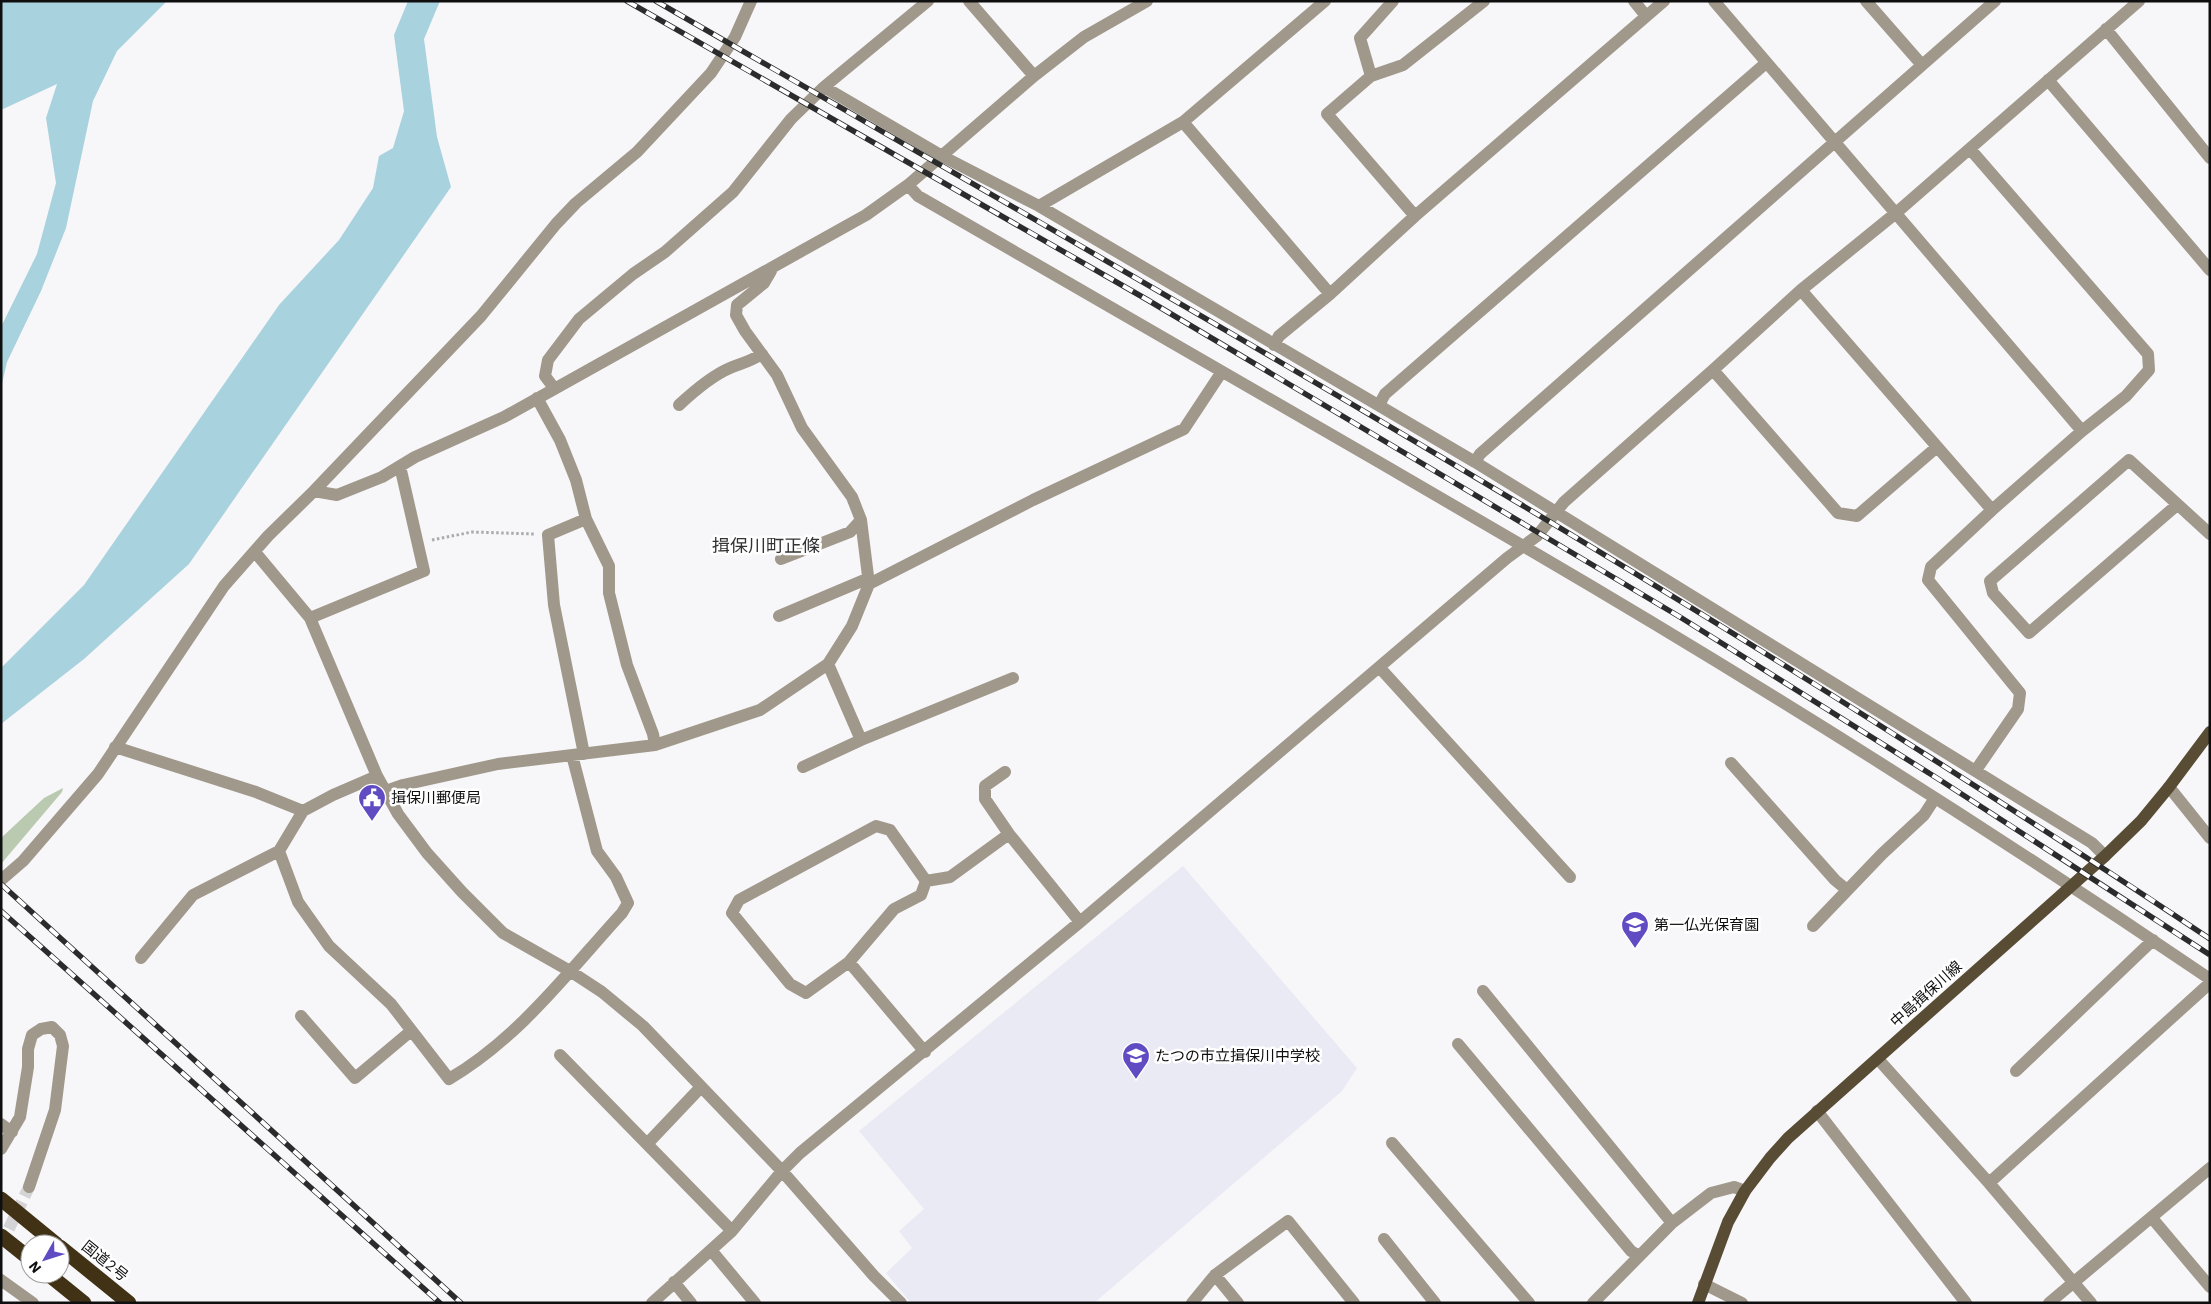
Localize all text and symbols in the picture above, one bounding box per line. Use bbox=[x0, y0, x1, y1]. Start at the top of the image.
district label: 揖保川町正條 bbox=[712, 534, 820, 557]
public building icon: 揖保川郵便局 bbox=[357, 783, 387, 822]
place label: 揖保川郵便局 bbox=[391, 788, 481, 807]
school or university icon: 第一仏光保育園 bbox=[1620, 910, 1650, 949]
place label: 第一仏光保育園 bbox=[1654, 915, 1759, 934]
street label: 中島揖保川線 bbox=[1886, 956, 1965, 1031]
school or university icon: たつの市立揖保川中学校 bbox=[1121, 1041, 1151, 1080]
place label: たつの市立揖保川中学校 bbox=[1155, 1046, 1320, 1065]
north arrow bbox=[20, 1234, 70, 1284]
street label: 国道2号 bbox=[78, 1236, 132, 1285]
text: N bbox=[25, 1258, 45, 1277]

